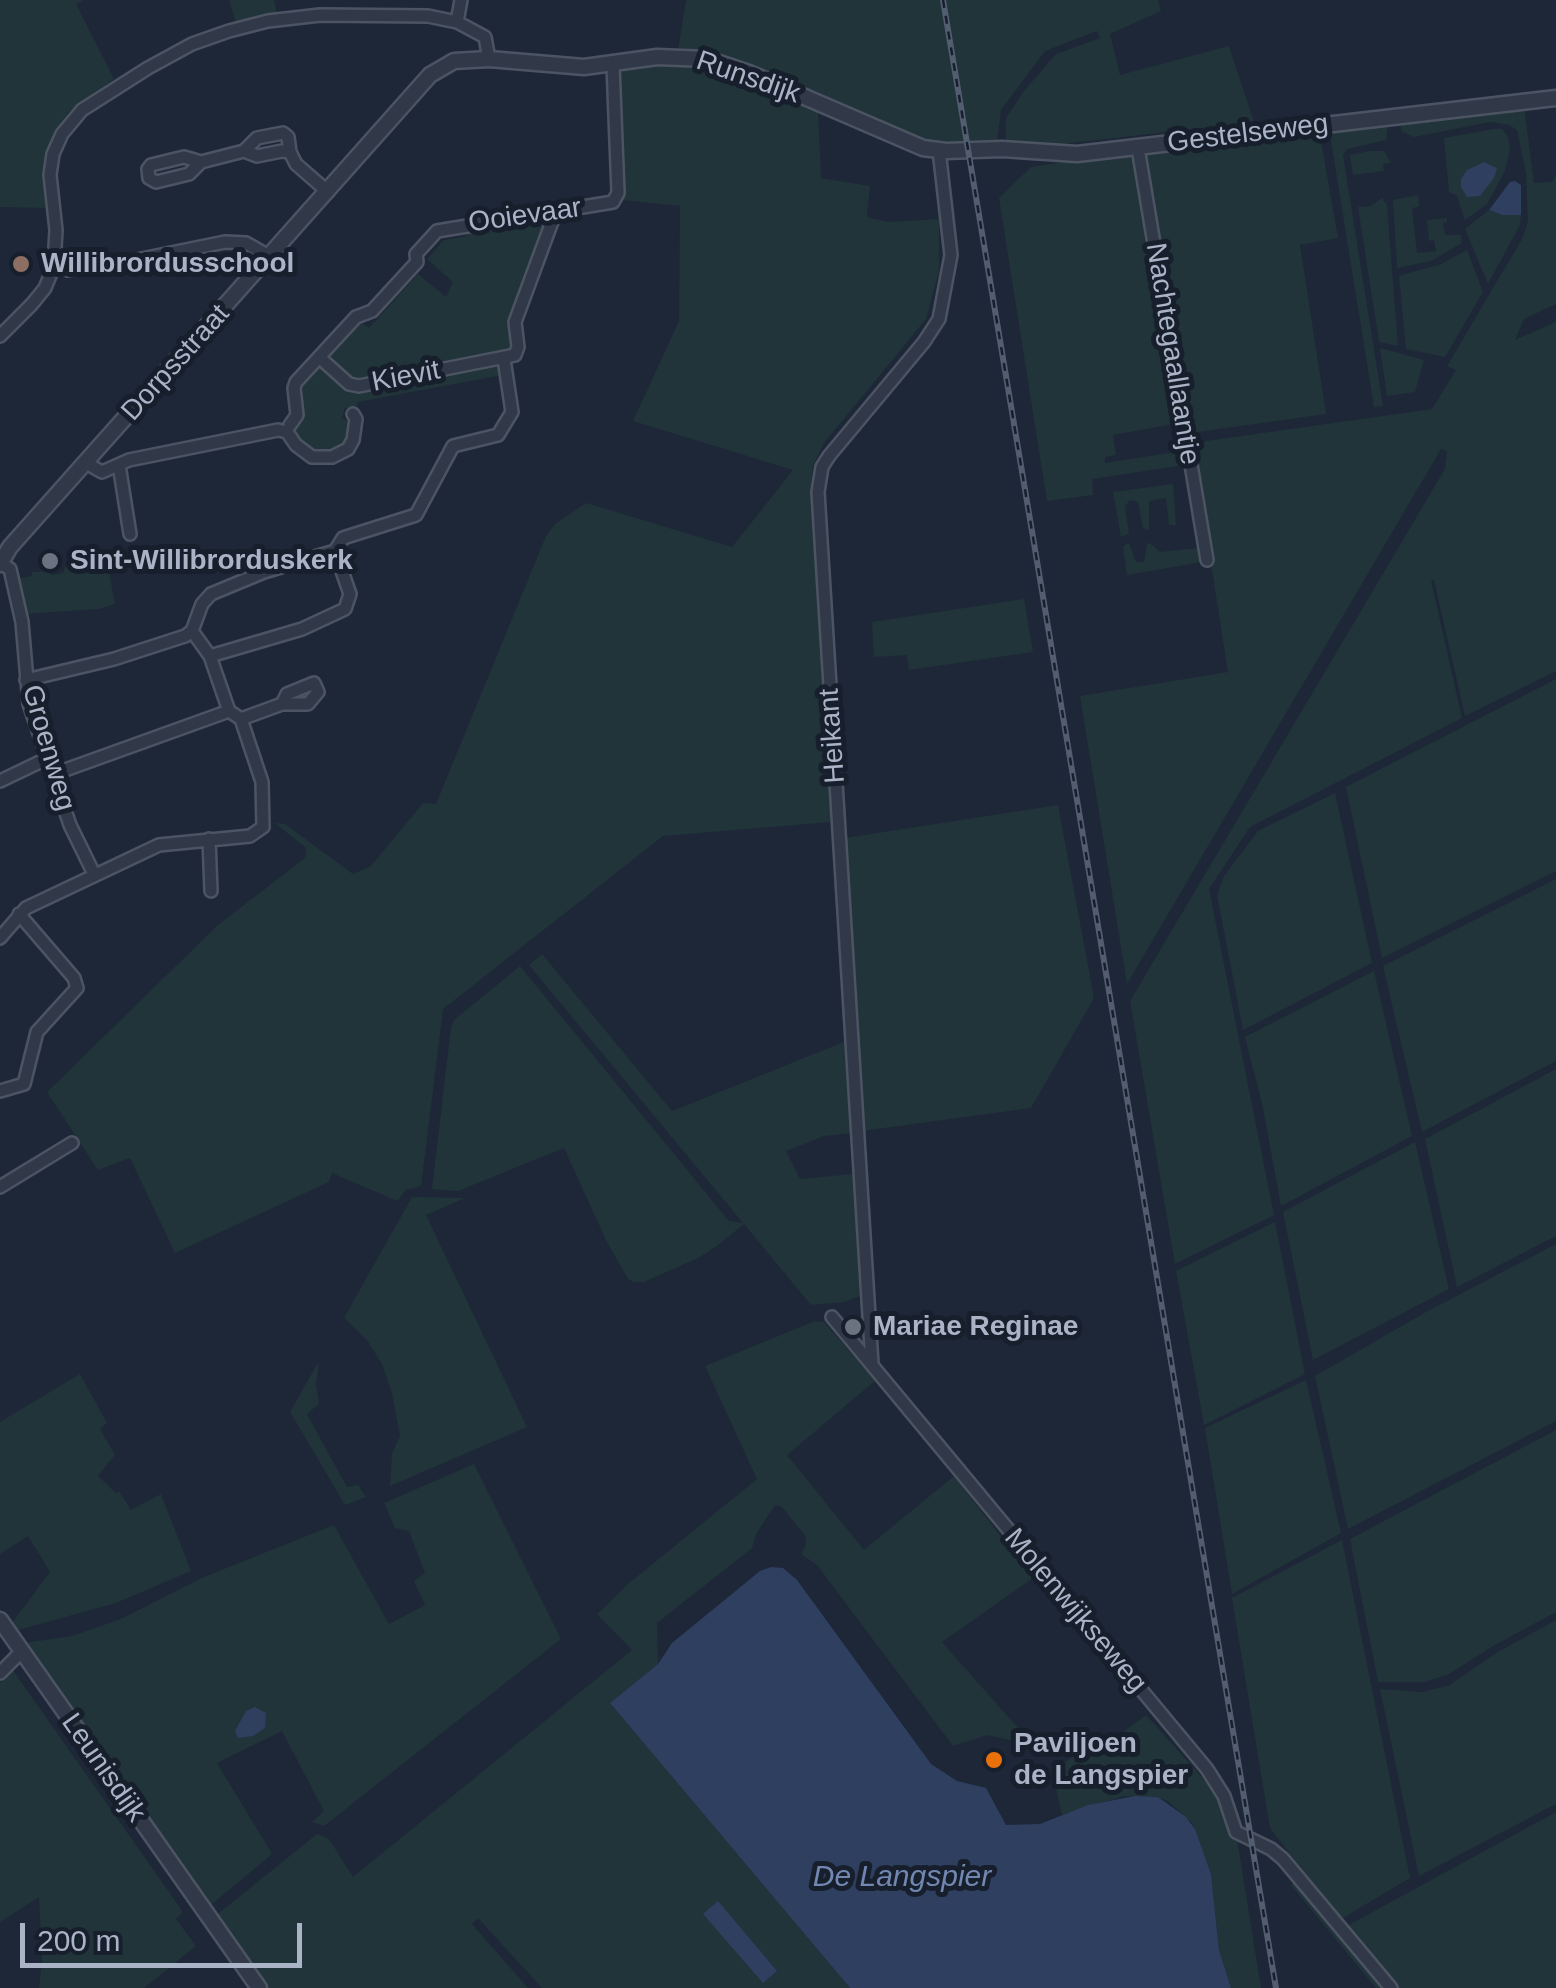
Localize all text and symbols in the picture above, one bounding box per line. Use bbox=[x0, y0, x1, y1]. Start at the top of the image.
street label: Runsdijk bbox=[692, 45, 804, 111]
street label: Gestelseweg bbox=[1166, 107, 1330, 161]
street label: Ooievaar bbox=[466, 191, 584, 241]
street label: Nachtegaallaantje bbox=[1138, 241, 1206, 467]
place label: Willibrordusschool bbox=[41, 247, 294, 281]
marker: Willibrordusschool bbox=[10, 253, 32, 275]
street label: Dorpsstraat bbox=[115, 298, 237, 428]
street label: Kievit bbox=[369, 354, 443, 400]
place label: Sint-Willibrorduskerk bbox=[70, 544, 353, 578]
marker: Sint-Willibrorduskerk bbox=[39, 550, 61, 572]
street label: Groenweg bbox=[14, 681, 82, 815]
street label: Heikant bbox=[813, 687, 853, 785]
place label: Mariae Reginae bbox=[873, 1310, 1078, 1344]
marker: Mariae Reginae bbox=[842, 1316, 864, 1338]
street label: Molenwijkseweg bbox=[997, 1522, 1153, 1700]
street label: Leunisdijk bbox=[54, 1707, 152, 1829]
place label: Paviljoen de Langspier bbox=[1014, 1727, 1188, 1793]
marker: Paviljoen de Langspier bbox=[983, 1749, 1005, 1771]
water label: De Langspier bbox=[813, 1860, 991, 1896]
scale bar bbox=[25, 1903, 308, 1965]
text: 200 m bbox=[37, 1924, 120, 1957]

